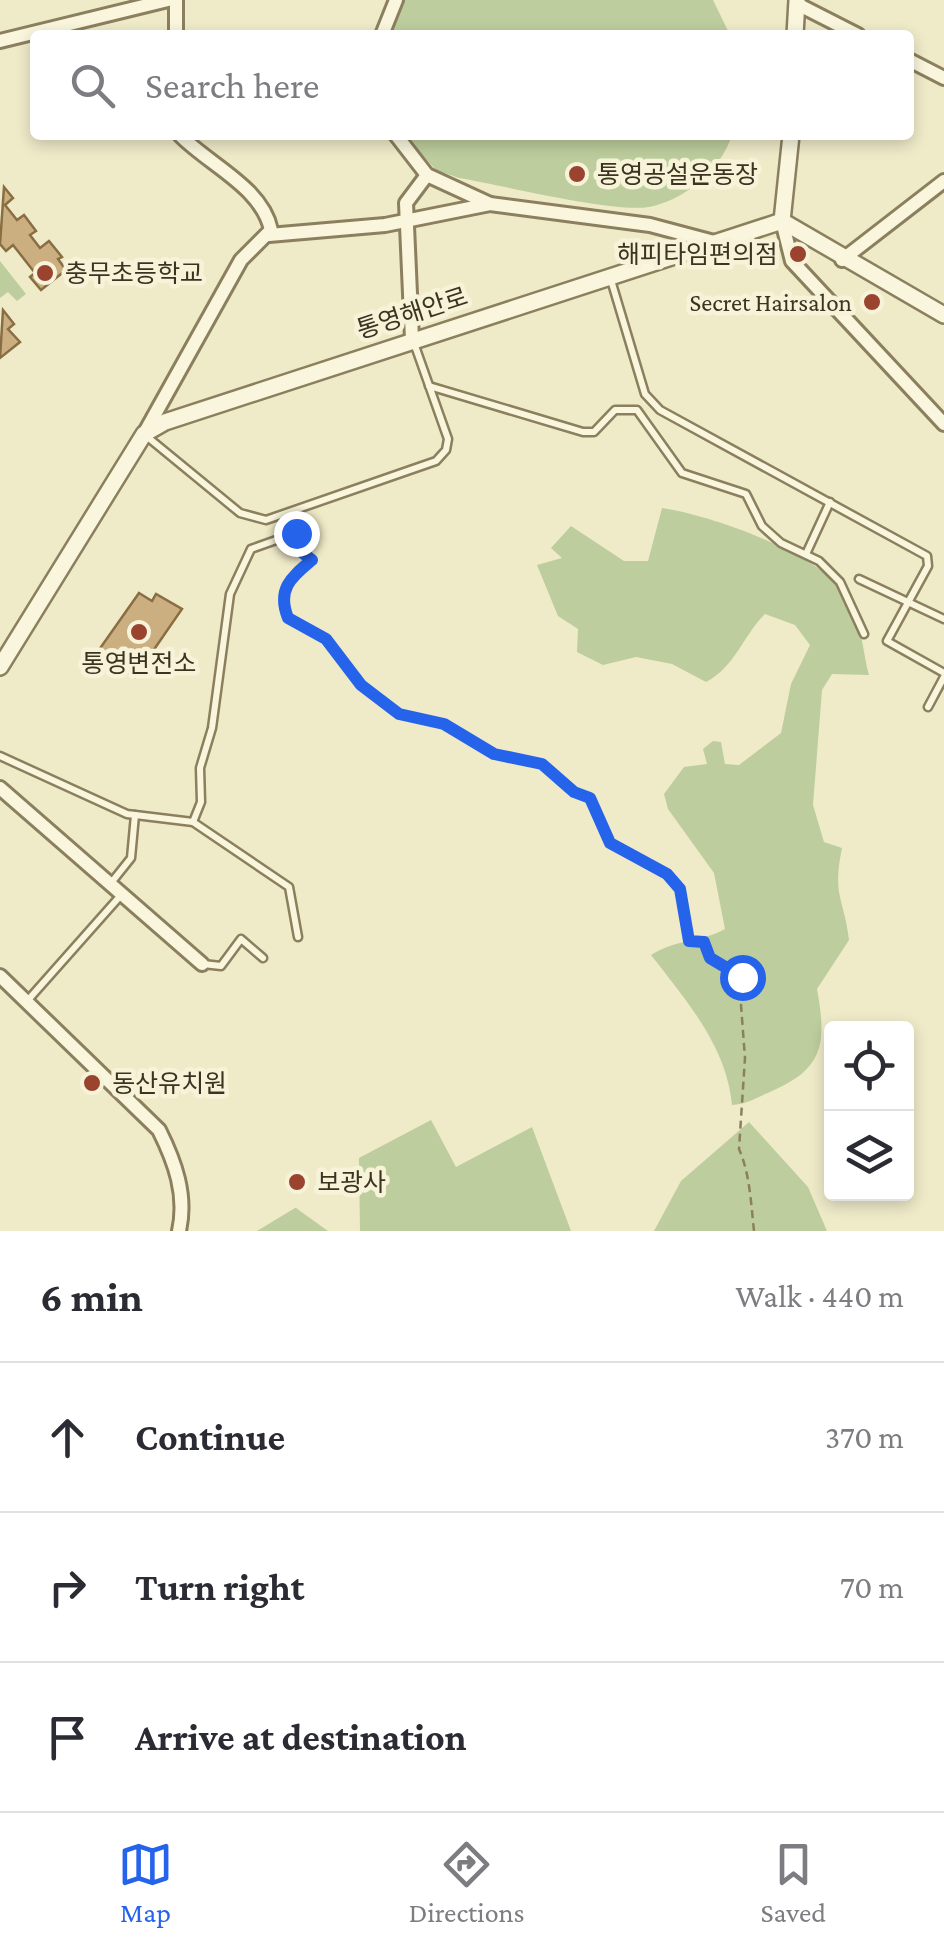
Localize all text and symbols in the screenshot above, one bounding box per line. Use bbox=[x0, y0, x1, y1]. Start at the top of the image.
search box bbox=[30, 30, 914, 140]
icon: search bbox=[65, 58, 120, 113]
text: Search here bbox=[145, 64, 319, 106]
place label: 통영공설운동장 bbox=[597, 161, 758, 188]
marker: 통영공설운동장 bbox=[566, 163, 588, 185]
place label: 해피타임편의점 bbox=[617, 241, 778, 268]
marker: 해피타임편의점 bbox=[787, 243, 809, 265]
place label: 충무초등학교 bbox=[65, 260, 203, 287]
marker: 충무초등학교 bbox=[34, 262, 56, 284]
street label: 통영해안로 bbox=[353, 282, 471, 344]
place label: Secret Hairsalon bbox=[690, 289, 852, 316]
marker: Secret Hairsalon bbox=[861, 291, 883, 313]
route end bbox=[274, 511, 320, 557]
marker: 통영변전소 bbox=[128, 621, 150, 643]
place label: 통영변전소 bbox=[81, 650, 197, 677]
route start bbox=[720, 955, 766, 1001]
map controls bbox=[824, 1021, 914, 1201]
button: locate bbox=[824, 1021, 914, 1111]
place label: 동산유치원 bbox=[112, 1070, 227, 1097]
marker: 동산유치원 bbox=[81, 1072, 103, 1094]
button: layers bbox=[824, 1111, 914, 1201]
place label: 보광사 bbox=[317, 1169, 386, 1196]
marker: 보광사 bbox=[286, 1171, 308, 1193]
text: 6 min bbox=[40, 1273, 143, 1320]
text: Walk · 440 m bbox=[735, 1278, 904, 1314]
icon: ahead bbox=[40, 1410, 95, 1465]
text: Continue bbox=[135, 1416, 285, 1458]
text: 370 m bbox=[825, 1419, 904, 1455]
icon: right bbox=[40, 1560, 95, 1615]
text: Turn right bbox=[135, 1566, 304, 1608]
text: 70 m bbox=[840, 1569, 904, 1605]
icon: arrive bbox=[40, 1710, 95, 1765]
text: Arrive at destination bbox=[135, 1716, 467, 1758]
tab: Map bbox=[118, 1837, 173, 1928]
tab: Directions bbox=[409, 1837, 525, 1928]
tab: Saved bbox=[760, 1837, 826, 1928]

